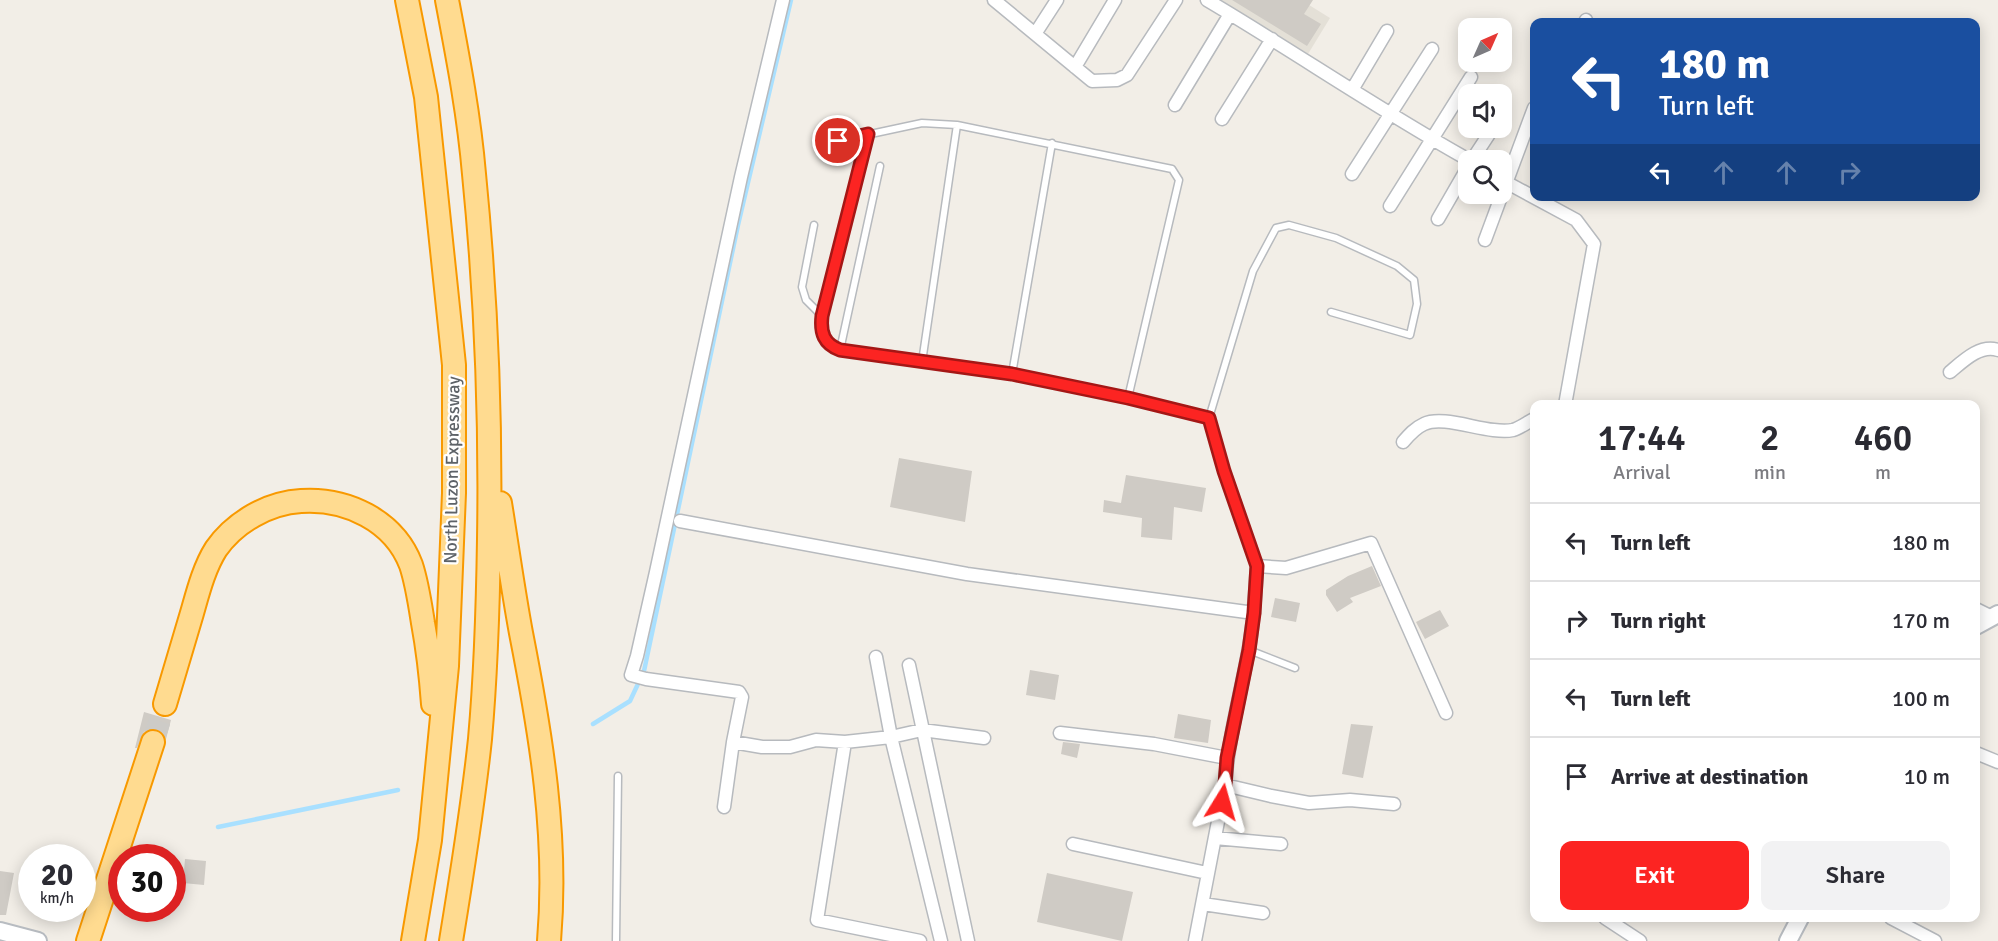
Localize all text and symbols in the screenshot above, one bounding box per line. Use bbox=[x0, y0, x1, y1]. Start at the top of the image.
north arrow bbox=[1458, 18, 1512, 72]
map controls bbox=[1458, 18, 1512, 204]
text: 180 m bbox=[1659, 39, 1770, 90]
icon: left bbox=[1560, 42, 1638, 120]
button: sound bbox=[1458, 84, 1512, 138]
text: Turn left bbox=[1659, 90, 1754, 123]
pin bbox=[812, 115, 863, 166]
icon: arrive bbox=[821, 124, 854, 157]
button: search bbox=[1458, 150, 1512, 204]
icon: left bbox=[1644, 156, 1677, 189]
icon: ahead bbox=[1707, 156, 1740, 189]
icon: ahead bbox=[1770, 156, 1803, 189]
icon: right bbox=[1833, 156, 1866, 189]
street label: North Luzon Expressway bbox=[439, 375, 465, 564]
text: 17:44 bbox=[1598, 416, 1686, 461]
text: 2 bbox=[1760, 416, 1780, 461]
text: 460 bbox=[1854, 416, 1912, 461]
text: Arrival bbox=[1613, 460, 1671, 485]
text: min bbox=[1754, 460, 1786, 485]
text: m bbox=[1875, 460, 1891, 485]
icon: left bbox=[1560, 526, 1593, 559]
text: Turn left bbox=[1611, 529, 1691, 556]
text: 180 m bbox=[1892, 529, 1950, 556]
icon: right bbox=[1560, 604, 1593, 637]
text: Turn right bbox=[1611, 607, 1706, 634]
text: 170 m bbox=[1892, 607, 1950, 634]
icon: left bbox=[1560, 682, 1593, 715]
text: Turn left bbox=[1611, 685, 1691, 712]
text: 100 m bbox=[1892, 685, 1950, 712]
icon: arrive bbox=[1560, 760, 1593, 793]
text: Arrive at destination bbox=[1611, 763, 1808, 790]
text: 10 m bbox=[1904, 763, 1950, 790]
position arrow bbox=[1190, 770, 1254, 834]
button: Exit bbox=[1560, 841, 1749, 910]
button: Share bbox=[1761, 841, 1950, 910]
speed limit sign: 30 bbox=[108, 844, 186, 922]
text: 20 bbox=[41, 857, 73, 894]
text: km/h bbox=[40, 889, 74, 907]

